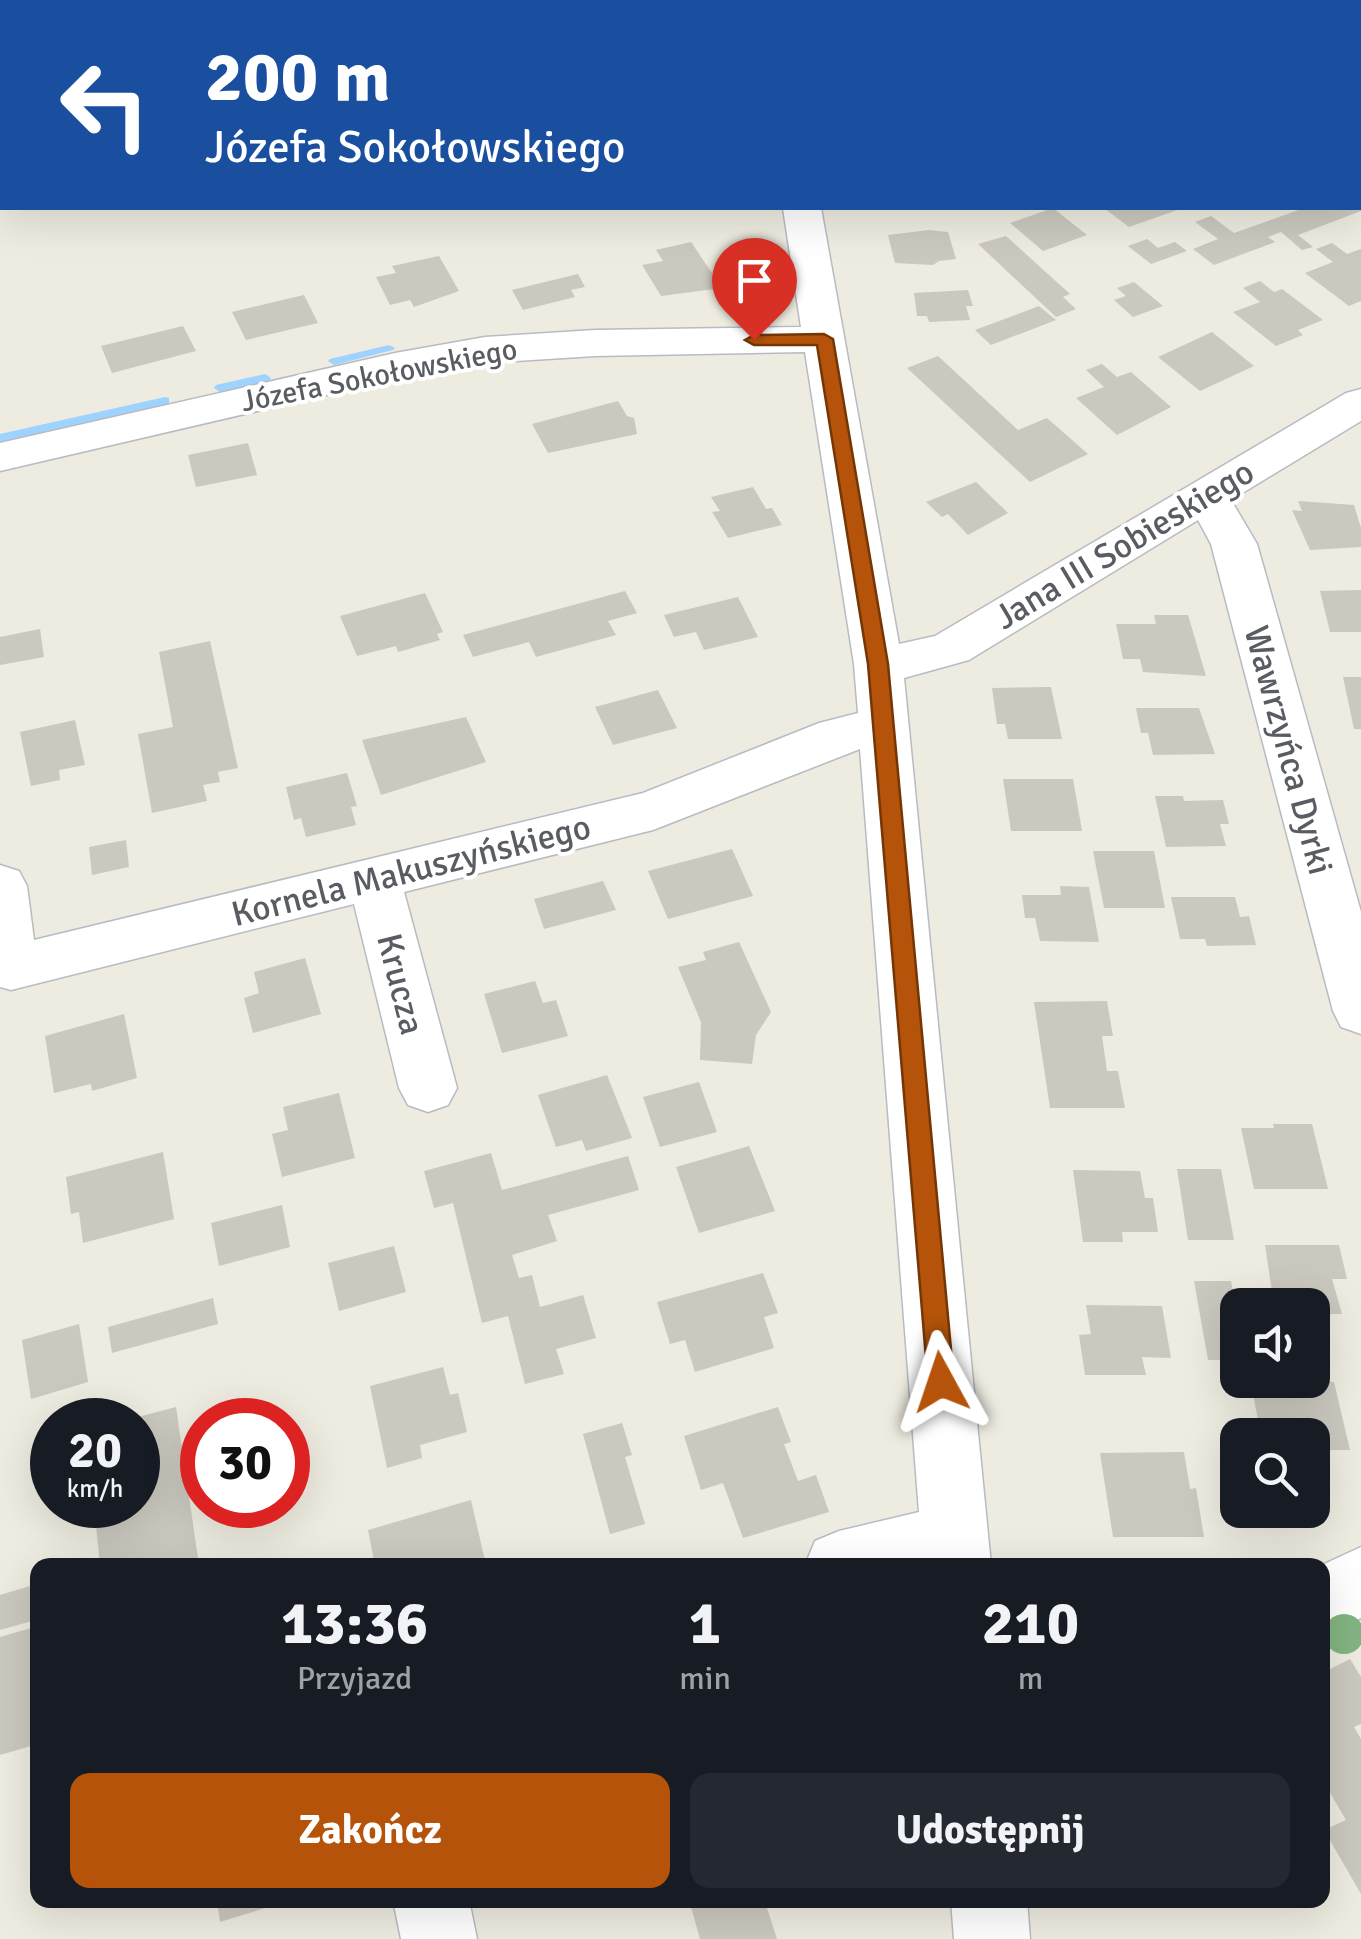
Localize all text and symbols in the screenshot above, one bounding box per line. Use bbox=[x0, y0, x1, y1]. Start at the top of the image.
text: 200 m bbox=[205, 34, 390, 120]
icon: left bbox=[40, 40, 170, 170]
text: Józefa Sokołowskiego bbox=[205, 120, 625, 175]
pin bbox=[712, 238, 797, 341]
icon: arrive bbox=[727, 253, 782, 308]
street label: Józefa Sokołowskiego bbox=[238, 331, 520, 420]
street label: Jana III Sobieskiego bbox=[987, 450, 1262, 639]
street label: Wawrzyńca Dyrki bbox=[1235, 621, 1342, 879]
street label: Kornela Makuszyńskiego bbox=[227, 805, 595, 936]
street label: Krucza bbox=[367, 929, 434, 1039]
map controls bbox=[1220, 1288, 1330, 1528]
button: sound bbox=[1220, 1288, 1330, 1398]
position arrow bbox=[889, 1330, 993, 1434]
speed limit sign: 30 bbox=[180, 1398, 310, 1528]
button: search bbox=[1220, 1418, 1330, 1528]
text: 20 bbox=[68, 1420, 122, 1482]
text: km/h bbox=[67, 1473, 123, 1504]
text: 13:36 bbox=[281, 1587, 428, 1661]
text: 1 bbox=[689, 1587, 721, 1661]
text: 210 bbox=[982, 1587, 1079, 1661]
text: Przyjazd bbox=[297, 1659, 412, 1698]
text: min bbox=[679, 1659, 731, 1698]
text: m bbox=[1018, 1659, 1043, 1698]
button: Zakończ bbox=[70, 1773, 670, 1888]
button: Udostępnij bbox=[690, 1773, 1290, 1888]

